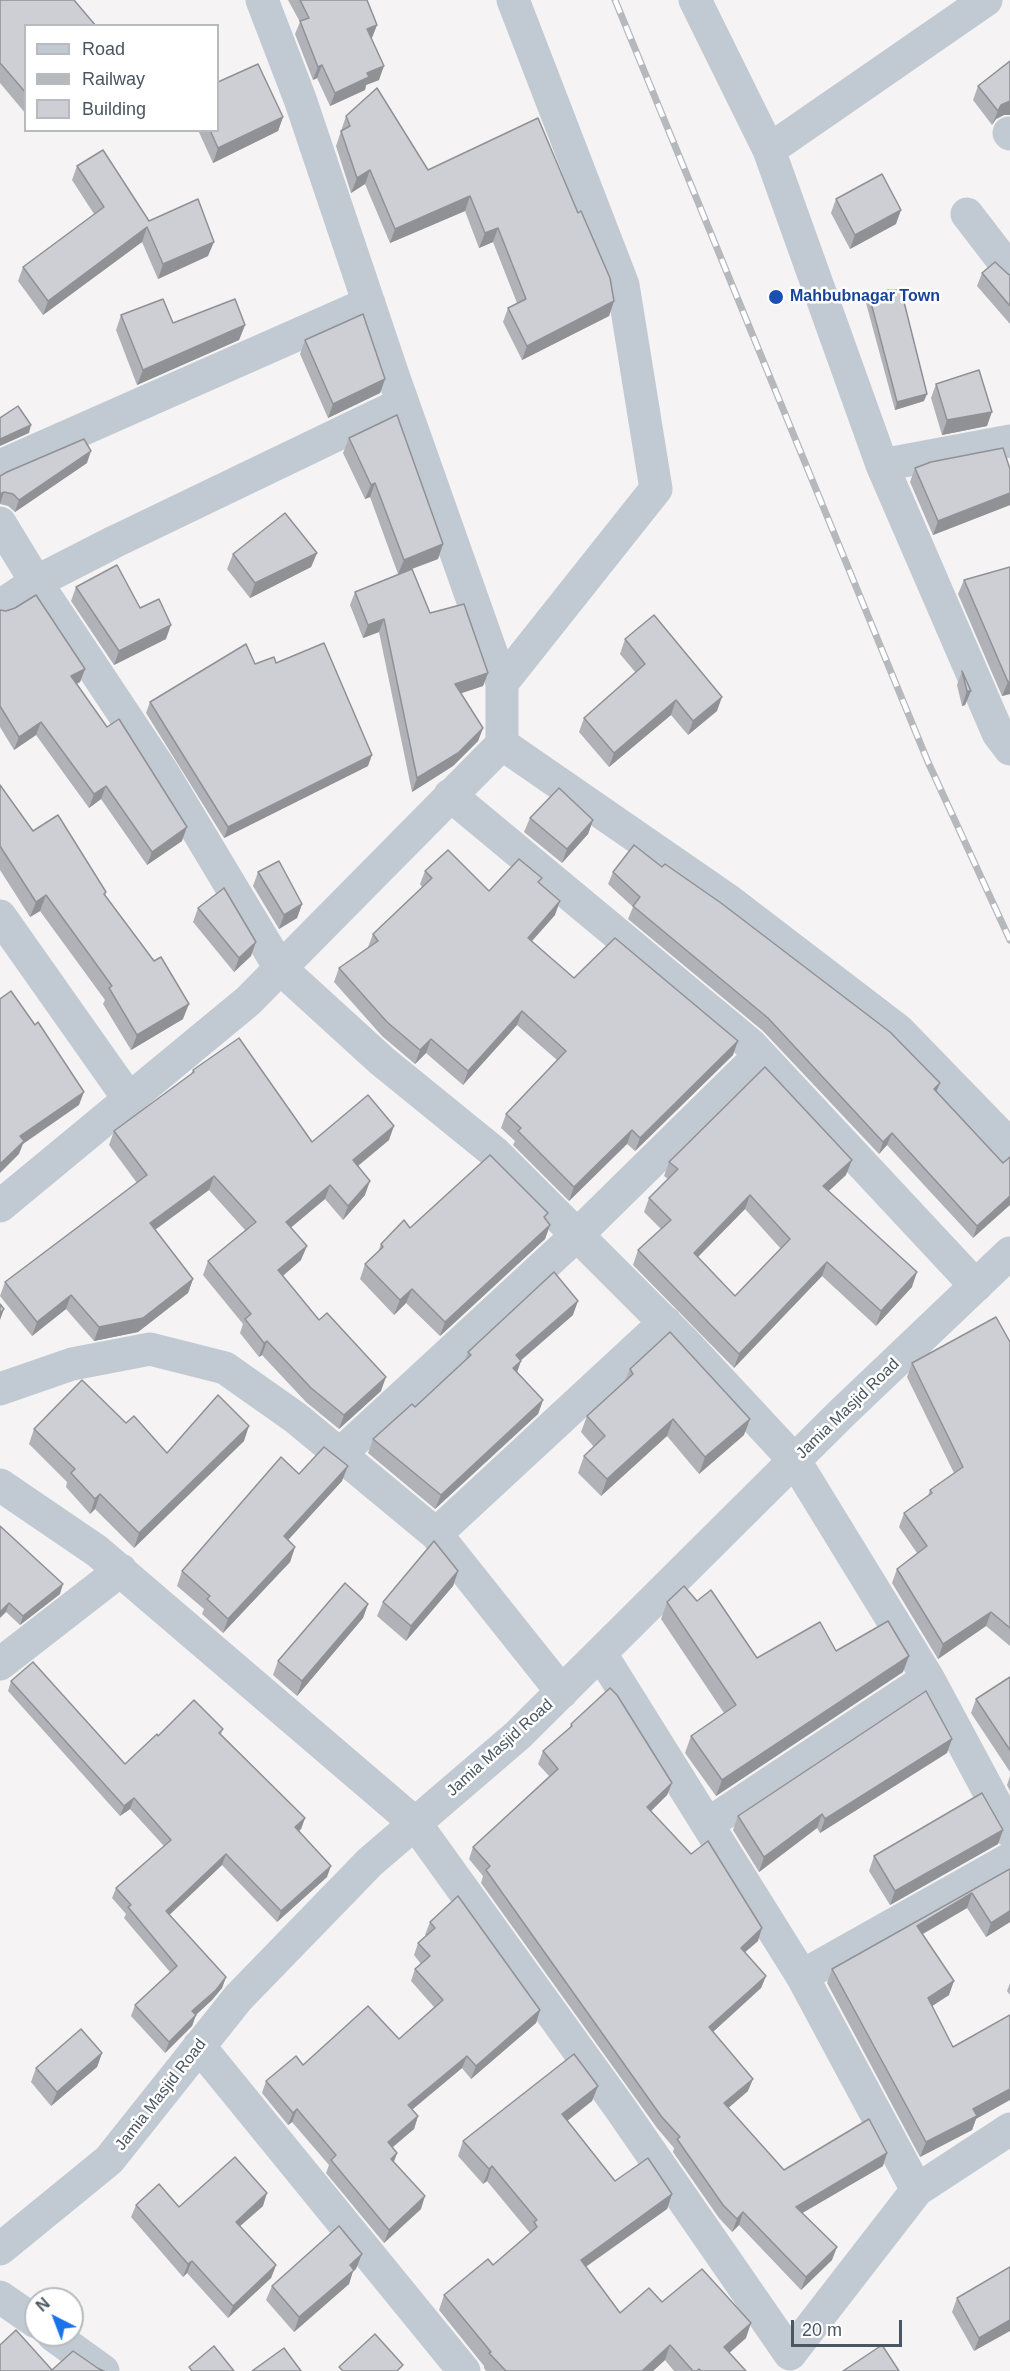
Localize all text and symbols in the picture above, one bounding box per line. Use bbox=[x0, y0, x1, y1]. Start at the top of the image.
legend bbox=[24, 24, 219, 132]
text: Road bbox=[82, 39, 125, 59]
text: Railway bbox=[82, 69, 145, 89]
text: Building bbox=[82, 99, 146, 119]
place label: Mahbubnagar Town bbox=[790, 287, 940, 307]
marker: Mahbubnagar Town bbox=[767, 288, 785, 306]
street label: Jamia Masjid Road bbox=[792, 1355, 904, 1463]
street label: Jamia Masjid Road bbox=[443, 1695, 557, 1801]
street label: Jamia Masjid Road bbox=[112, 2035, 210, 2155]
north arrow bbox=[24, 2287, 84, 2347]
text: N bbox=[33, 2295, 53, 2315]
scale bar bbox=[794, 2308, 905, 2346]
text: 20 m bbox=[802, 2320, 842, 2340]

